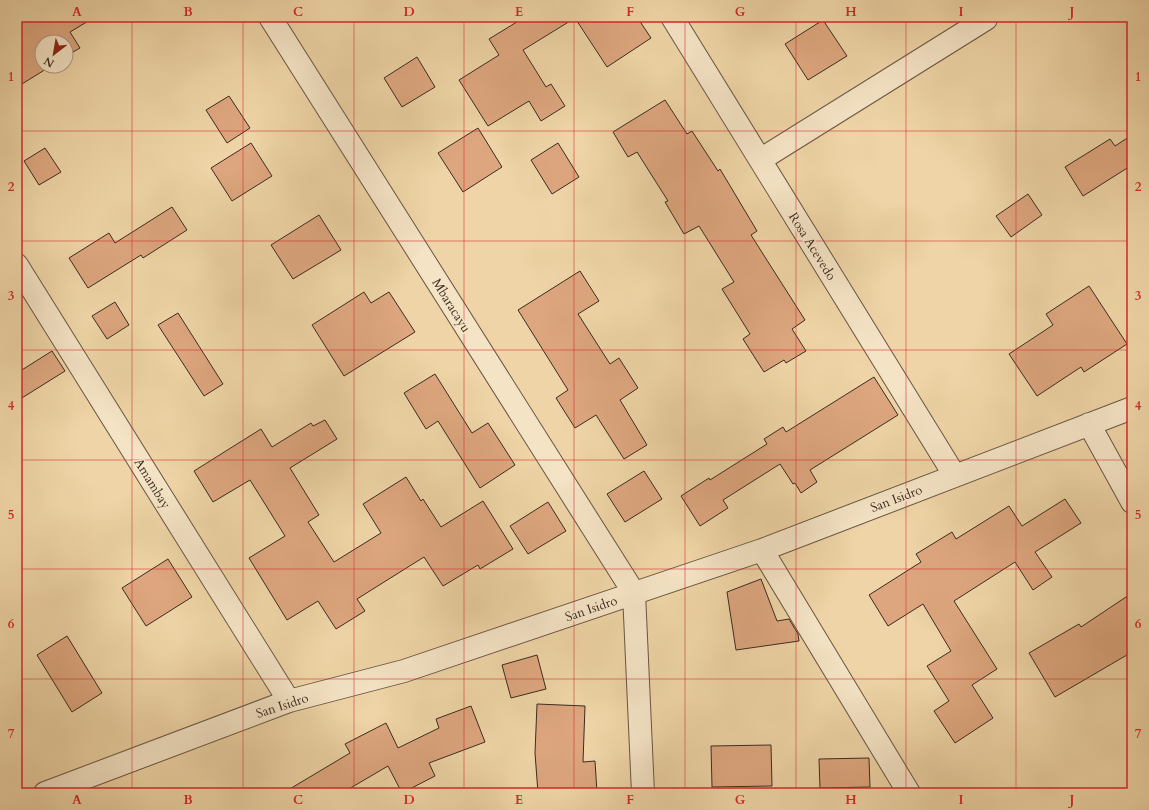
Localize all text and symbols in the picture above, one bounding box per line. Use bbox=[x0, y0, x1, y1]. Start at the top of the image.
text: A bbox=[72, 3, 82, 21]
text: B bbox=[183, 3, 193, 21]
text: C bbox=[293, 3, 303, 21]
text: D bbox=[403, 3, 415, 21]
text: E bbox=[515, 3, 523, 21]
text: F bbox=[626, 3, 634, 21]
text: G bbox=[735, 3, 746, 21]
text: H bbox=[845, 3, 857, 21]
text: I bbox=[958, 3, 964, 21]
text: J bbox=[1068, 3, 1075, 21]
north arrow bbox=[34, 34, 74, 74]
text: N bbox=[41, 53, 57, 71]
text: 1 bbox=[8, 68, 14, 86]
text: 1 bbox=[1135, 68, 1141, 86]
text: 2 bbox=[8, 178, 15, 196]
text: 2 bbox=[1135, 178, 1142, 196]
street label: Rosa Acevedo bbox=[784, 209, 840, 284]
street label: Mbaracayu bbox=[427, 275, 475, 336]
text: 3 bbox=[8, 287, 15, 305]
text: 3 bbox=[1135, 287, 1142, 305]
text: 4 bbox=[8, 397, 15, 415]
text: 4 bbox=[1135, 397, 1142, 415]
street label: Amambay bbox=[130, 455, 175, 512]
street label: San Isidro bbox=[868, 481, 925, 517]
text: 5 bbox=[8, 506, 14, 524]
text: 5 bbox=[1135, 506, 1141, 524]
street label: San Isidro bbox=[563, 592, 620, 626]
text: 6 bbox=[8, 615, 15, 633]
text: 6 bbox=[1135, 615, 1142, 633]
street label: San Isidro bbox=[254, 689, 311, 723]
text: 7 bbox=[8, 725, 15, 743]
text: 7 bbox=[1135, 725, 1142, 743]
text: A bbox=[72, 791, 82, 809]
text: B bbox=[183, 791, 193, 809]
text: C bbox=[293, 791, 303, 809]
text: D bbox=[403, 791, 415, 809]
text: E bbox=[515, 791, 523, 809]
text: F bbox=[626, 791, 634, 809]
text: G bbox=[735, 791, 746, 809]
text: H bbox=[845, 791, 857, 809]
text: I bbox=[958, 791, 964, 809]
text: J bbox=[1068, 791, 1075, 809]

